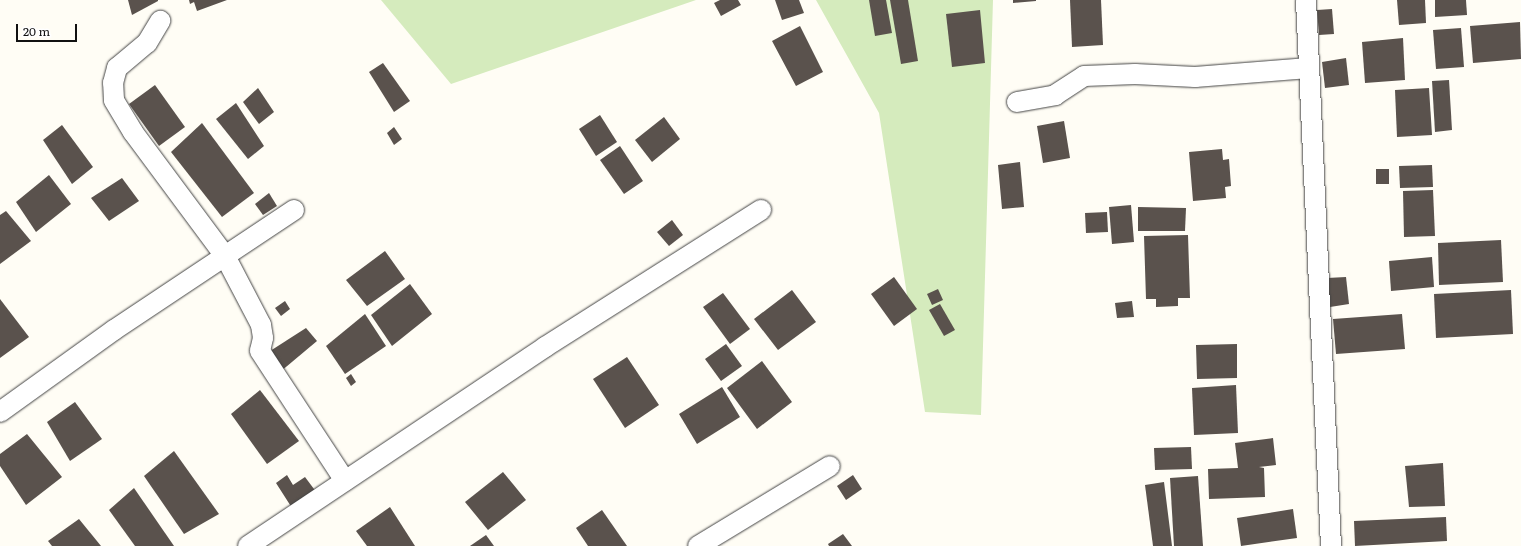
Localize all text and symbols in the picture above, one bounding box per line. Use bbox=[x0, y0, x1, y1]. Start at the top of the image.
scale bar bbox=[18, 16, 79, 42]
text: 20 m bbox=[23, 22, 50, 40]

